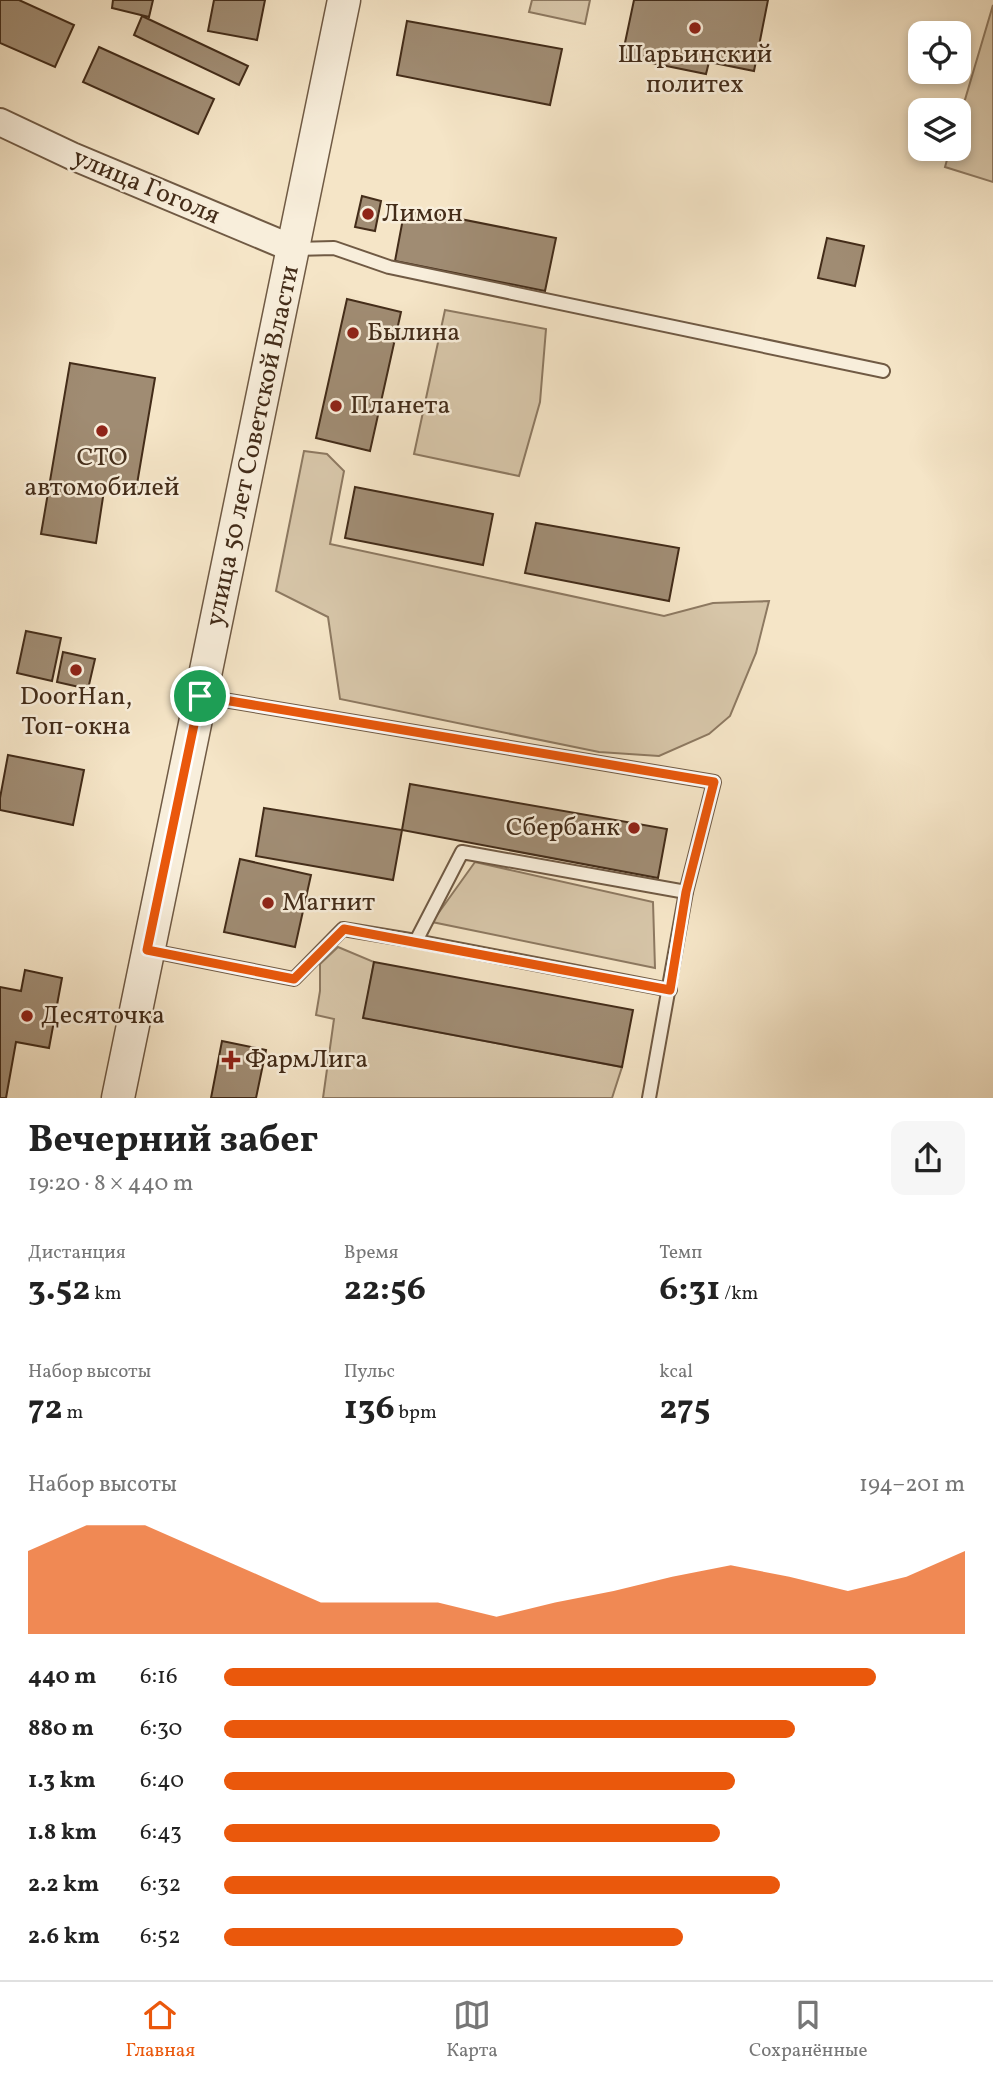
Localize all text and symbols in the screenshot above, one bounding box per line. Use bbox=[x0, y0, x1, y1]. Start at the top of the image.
marker: Шарьинский политех bbox=[687, 20, 703, 36]
map controls bbox=[908, 21, 971, 161]
button: locate bbox=[908, 21, 971, 84]
place label: Шарьинский политех bbox=[618, 37, 772, 103]
button: layers bbox=[908, 98, 971, 161]
street label: улица Гоголя bbox=[67, 140, 225, 234]
place label: Лимон bbox=[382, 196, 463, 232]
marker: Лимон bbox=[360, 206, 376, 222]
street label: улица 50 лет Советской Власти bbox=[197, 262, 309, 630]
place label: Былина bbox=[367, 315, 460, 351]
marker: Былина bbox=[345, 325, 361, 341]
place label: Планета bbox=[350, 388, 450, 424]
marker: Планета bbox=[328, 398, 344, 414]
marker: СТО автомобилей bbox=[94, 423, 110, 439]
place label: СТО автомобилей bbox=[24, 440, 180, 506]
marker: DoorHan, Топ-окна bbox=[68, 662, 84, 678]
pin bbox=[170, 666, 230, 726]
icon: arrive bbox=[181, 677, 219, 715]
place label: DoorHan, Топ-окна bbox=[20, 679, 132, 745]
place label: Сбербанк bbox=[506, 810, 620, 846]
marker: Сбербанк bbox=[626, 820, 642, 836]
place label: Магнит bbox=[282, 885, 375, 921]
marker: Магнит bbox=[260, 895, 276, 911]
place label: Десяточка bbox=[41, 998, 165, 1034]
marker: Десяточка bbox=[19, 1008, 35, 1024]
place label: ФармЛига bbox=[245, 1042, 368, 1078]
marker: ФармЛига bbox=[223, 1052, 239, 1068]
text: Вечерний забег bbox=[28, 1115, 318, 1168]
button: share bbox=[891, 1121, 965, 1195]
text: 19:20 · 8 × 440 m bbox=[28, 1168, 193, 1200]
text: Дистанция bbox=[28, 1240, 126, 1266]
text: Время bbox=[344, 1240, 398, 1266]
text: Темп bbox=[659, 1240, 702, 1266]
text: 3.52 bbox=[28, 1266, 91, 1314]
text: 22:56 bbox=[344, 1266, 426, 1314]
text: 6:31 bbox=[659, 1266, 720, 1314]
text: km bbox=[91, 1281, 121, 1307]
text: /km bbox=[720, 1281, 758, 1307]
text: Набор высоты bbox=[28, 1359, 151, 1385]
text: Пульс bbox=[344, 1359, 395, 1385]
text: kcal bbox=[659, 1359, 693, 1385]
text: 72 bbox=[28, 1385, 63, 1433]
text: 136 bbox=[344, 1385, 395, 1433]
text: 275 bbox=[659, 1385, 711, 1433]
text: m bbox=[63, 1400, 83, 1426]
text: bpm bbox=[395, 1400, 437, 1426]
text: Набор высоты bbox=[28, 1469, 177, 1501]
text: 194–201 m bbox=[859, 1469, 965, 1501]
text: 440 m bbox=[28, 1661, 96, 1693]
text: 6:16 bbox=[140, 1661, 178, 1693]
text: 880 m bbox=[28, 1713, 94, 1745]
text: 6:30 bbox=[140, 1713, 182, 1745]
text: 1.3 km bbox=[28, 1765, 96, 1797]
text: 6:40 bbox=[140, 1765, 184, 1797]
text: 1.8 km bbox=[28, 1817, 97, 1849]
text: 6:43 bbox=[140, 1817, 182, 1849]
text: 2.2 km bbox=[28, 1869, 99, 1901]
text: 6:32 bbox=[140, 1869, 181, 1901]
text: 2.6 km bbox=[28, 1921, 100, 1953]
text: 6:52 bbox=[140, 1921, 180, 1953]
tab: Главная bbox=[126, 1996, 195, 2064]
tab: Карта bbox=[446, 1996, 498, 2064]
tab: Сохранённые bbox=[749, 1996, 867, 2064]

